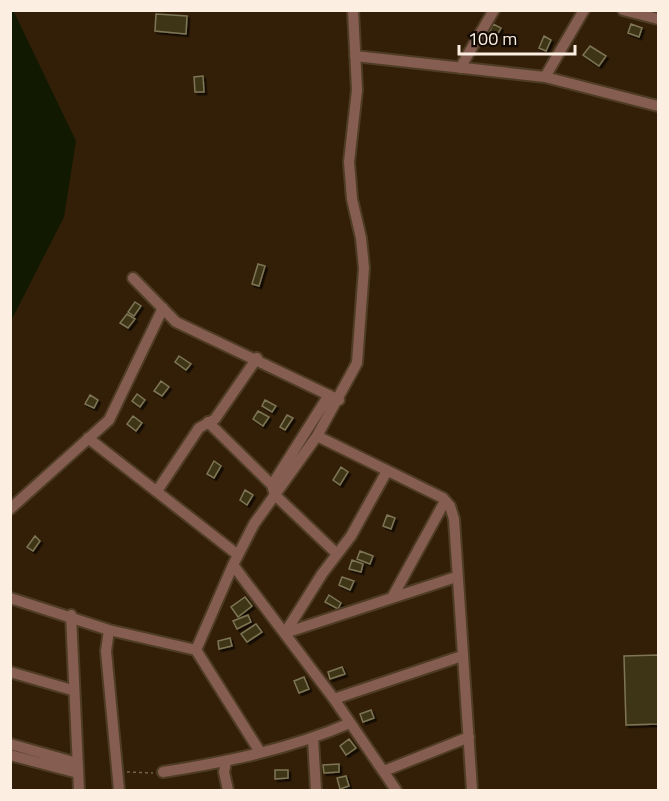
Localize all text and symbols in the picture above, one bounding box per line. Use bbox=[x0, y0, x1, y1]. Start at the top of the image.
scale bar bbox=[459, 18, 574, 56]
text: 100 m bbox=[468, 25, 517, 52]

